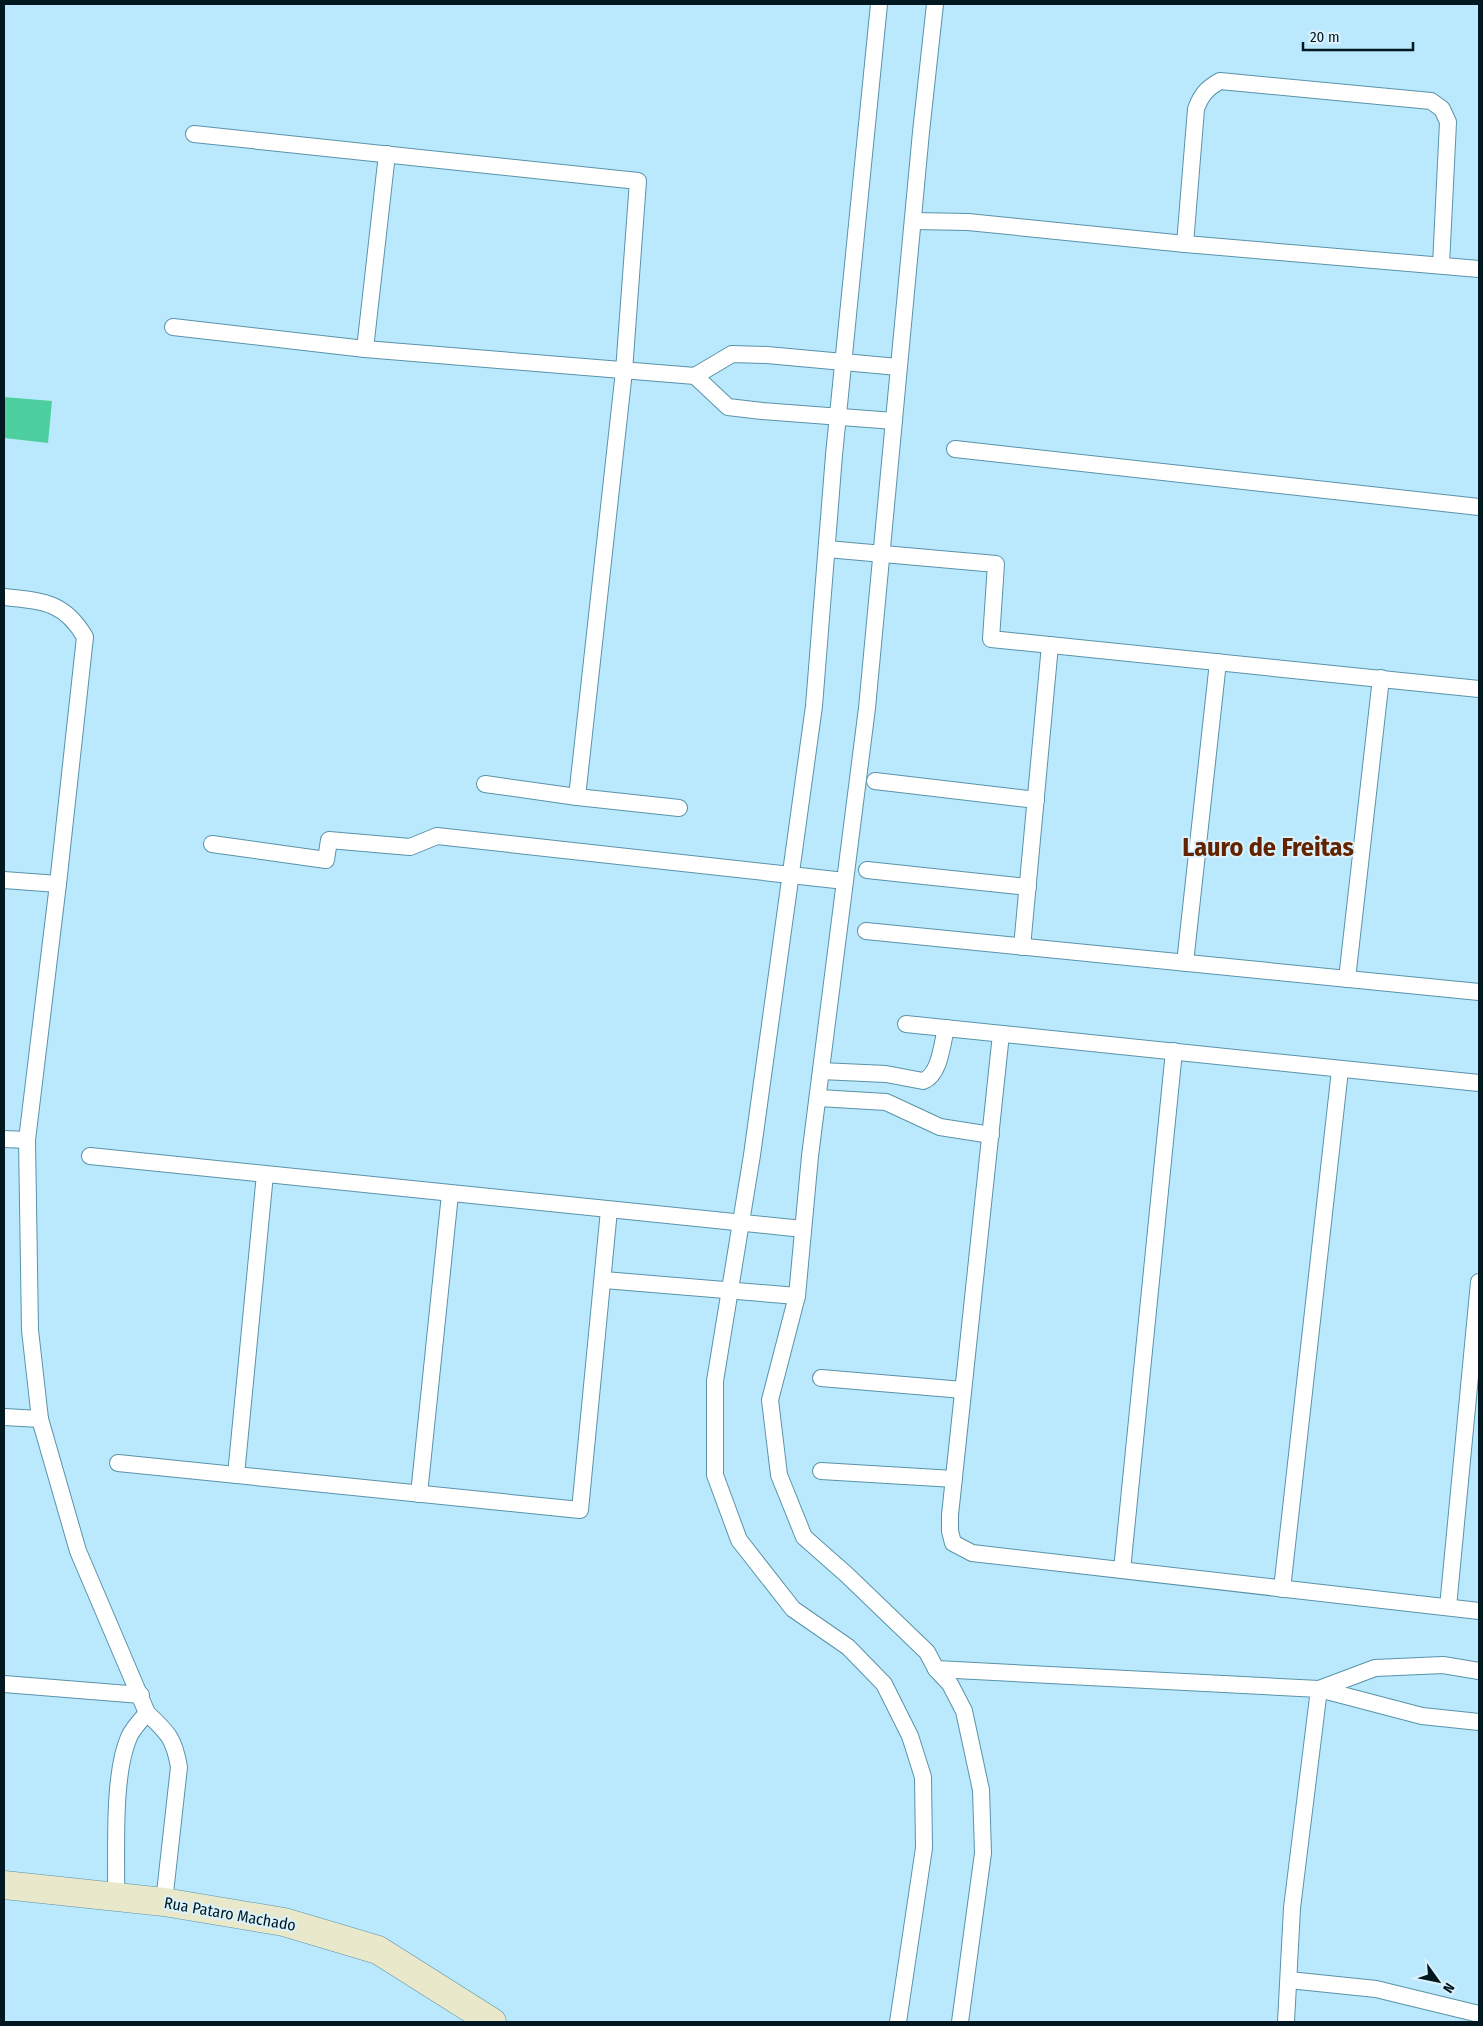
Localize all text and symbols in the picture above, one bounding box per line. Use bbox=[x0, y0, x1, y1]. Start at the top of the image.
scale bar bbox=[1303, 20, 1413, 52]
text: 20 m bbox=[1310, 28, 1340, 46]
district label: Lauro de Freitas bbox=[1182, 832, 1354, 863]
street label: Rua Pataro Machado bbox=[163, 1893, 297, 1935]
north arrow bbox=[1413, 1956, 1463, 2006]
text: N bbox=[1439, 1980, 1458, 1996]

